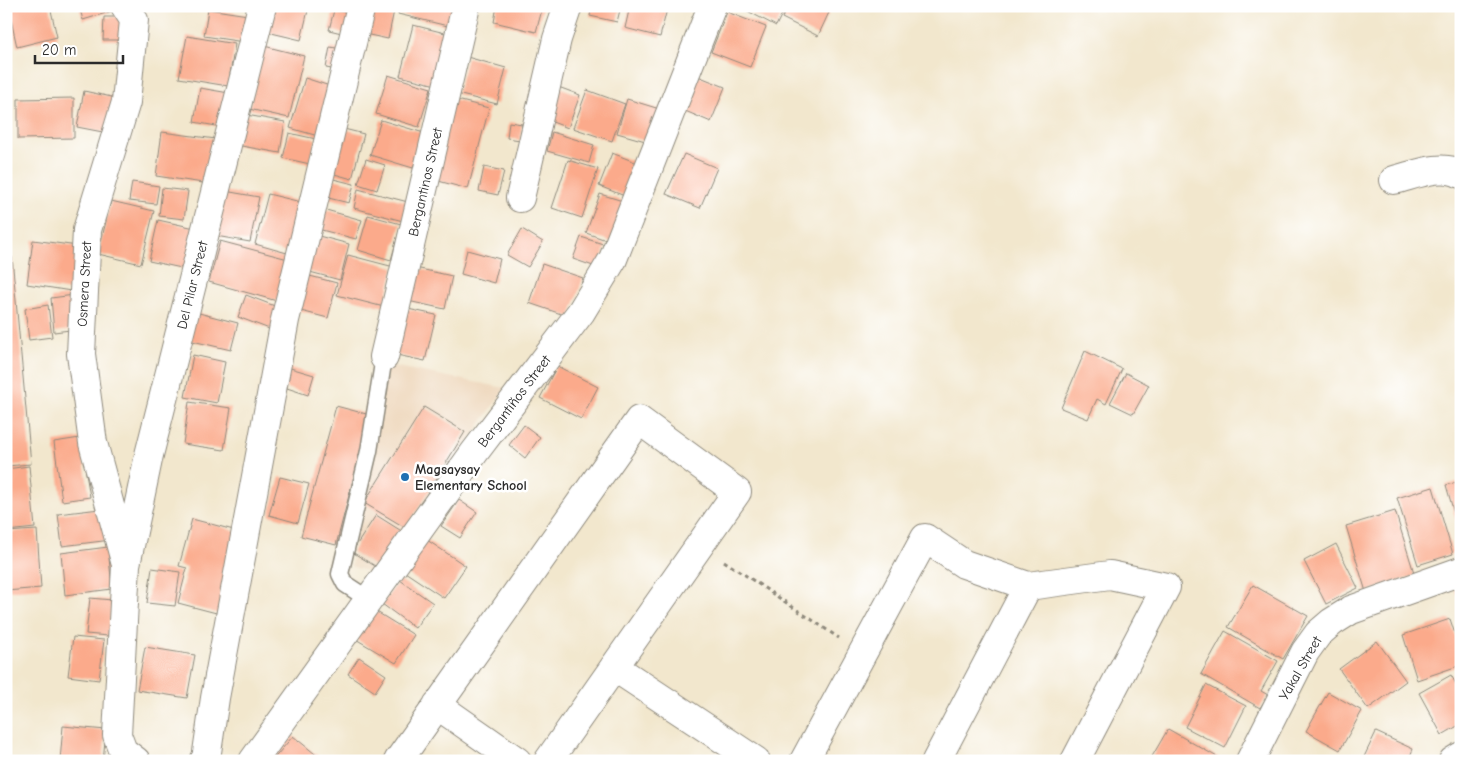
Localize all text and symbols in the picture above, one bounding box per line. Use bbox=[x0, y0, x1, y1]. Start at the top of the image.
scale bar bbox=[35, 32, 122, 64]
text: 20 m bbox=[42, 41, 76, 59]
street label: Bergantinos Street bbox=[405, 125, 446, 238]
street label: Del Pilar Street bbox=[173, 238, 212, 331]
street label: Osmera Street bbox=[74, 240, 95, 327]
street label: Bergantiños Street bbox=[474, 351, 555, 451]
place label: Magsaysay Elementary School bbox=[415, 461, 527, 494]
marker: Magsaysay Elementary School bbox=[399, 471, 411, 483]
street label: Yakal Street bbox=[1275, 632, 1326, 703]

